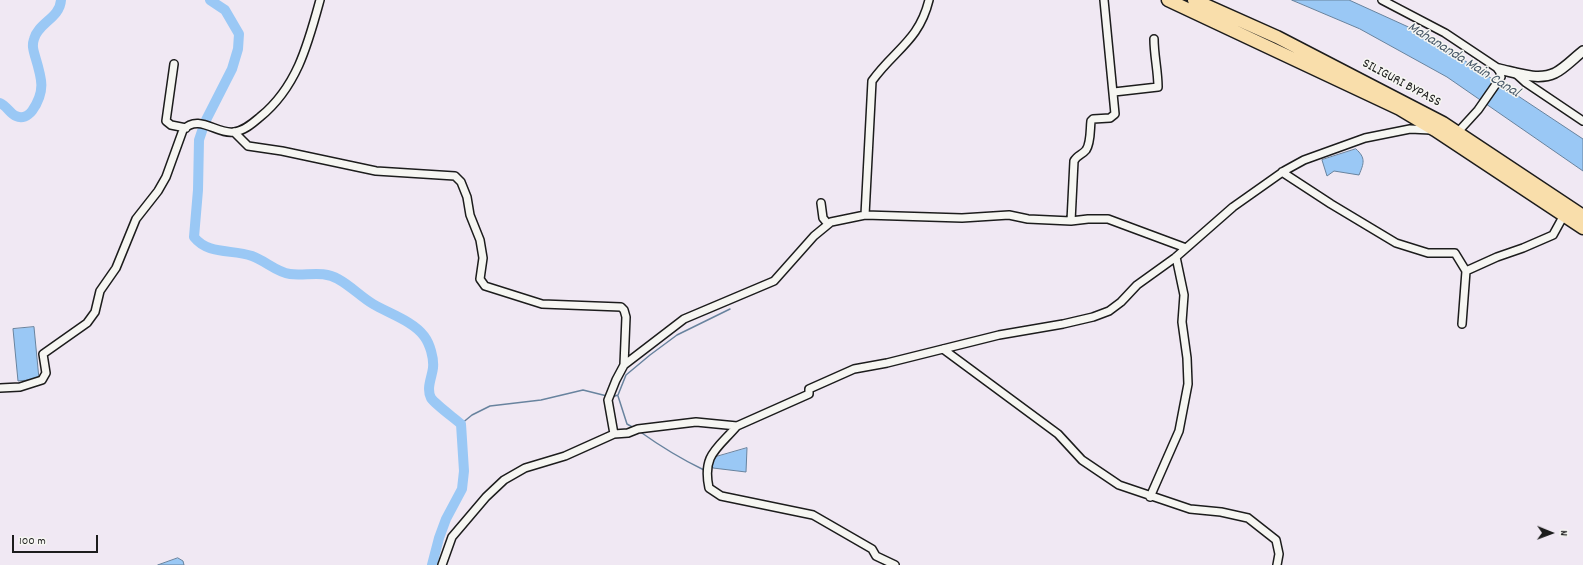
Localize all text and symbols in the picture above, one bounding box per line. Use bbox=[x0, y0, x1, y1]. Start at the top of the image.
water label: Mahananda Main Canal bbox=[1404, 19, 1522, 103]
street label: SILIGURI BYPASS bbox=[1359, 56, 1443, 112]
north arrow bbox=[1531, 513, 1571, 553]
scale bar bbox=[14, 527, 100, 553]
text: N bbox=[1555, 530, 1571, 536]
text: 100 m bbox=[19, 533, 46, 550]

